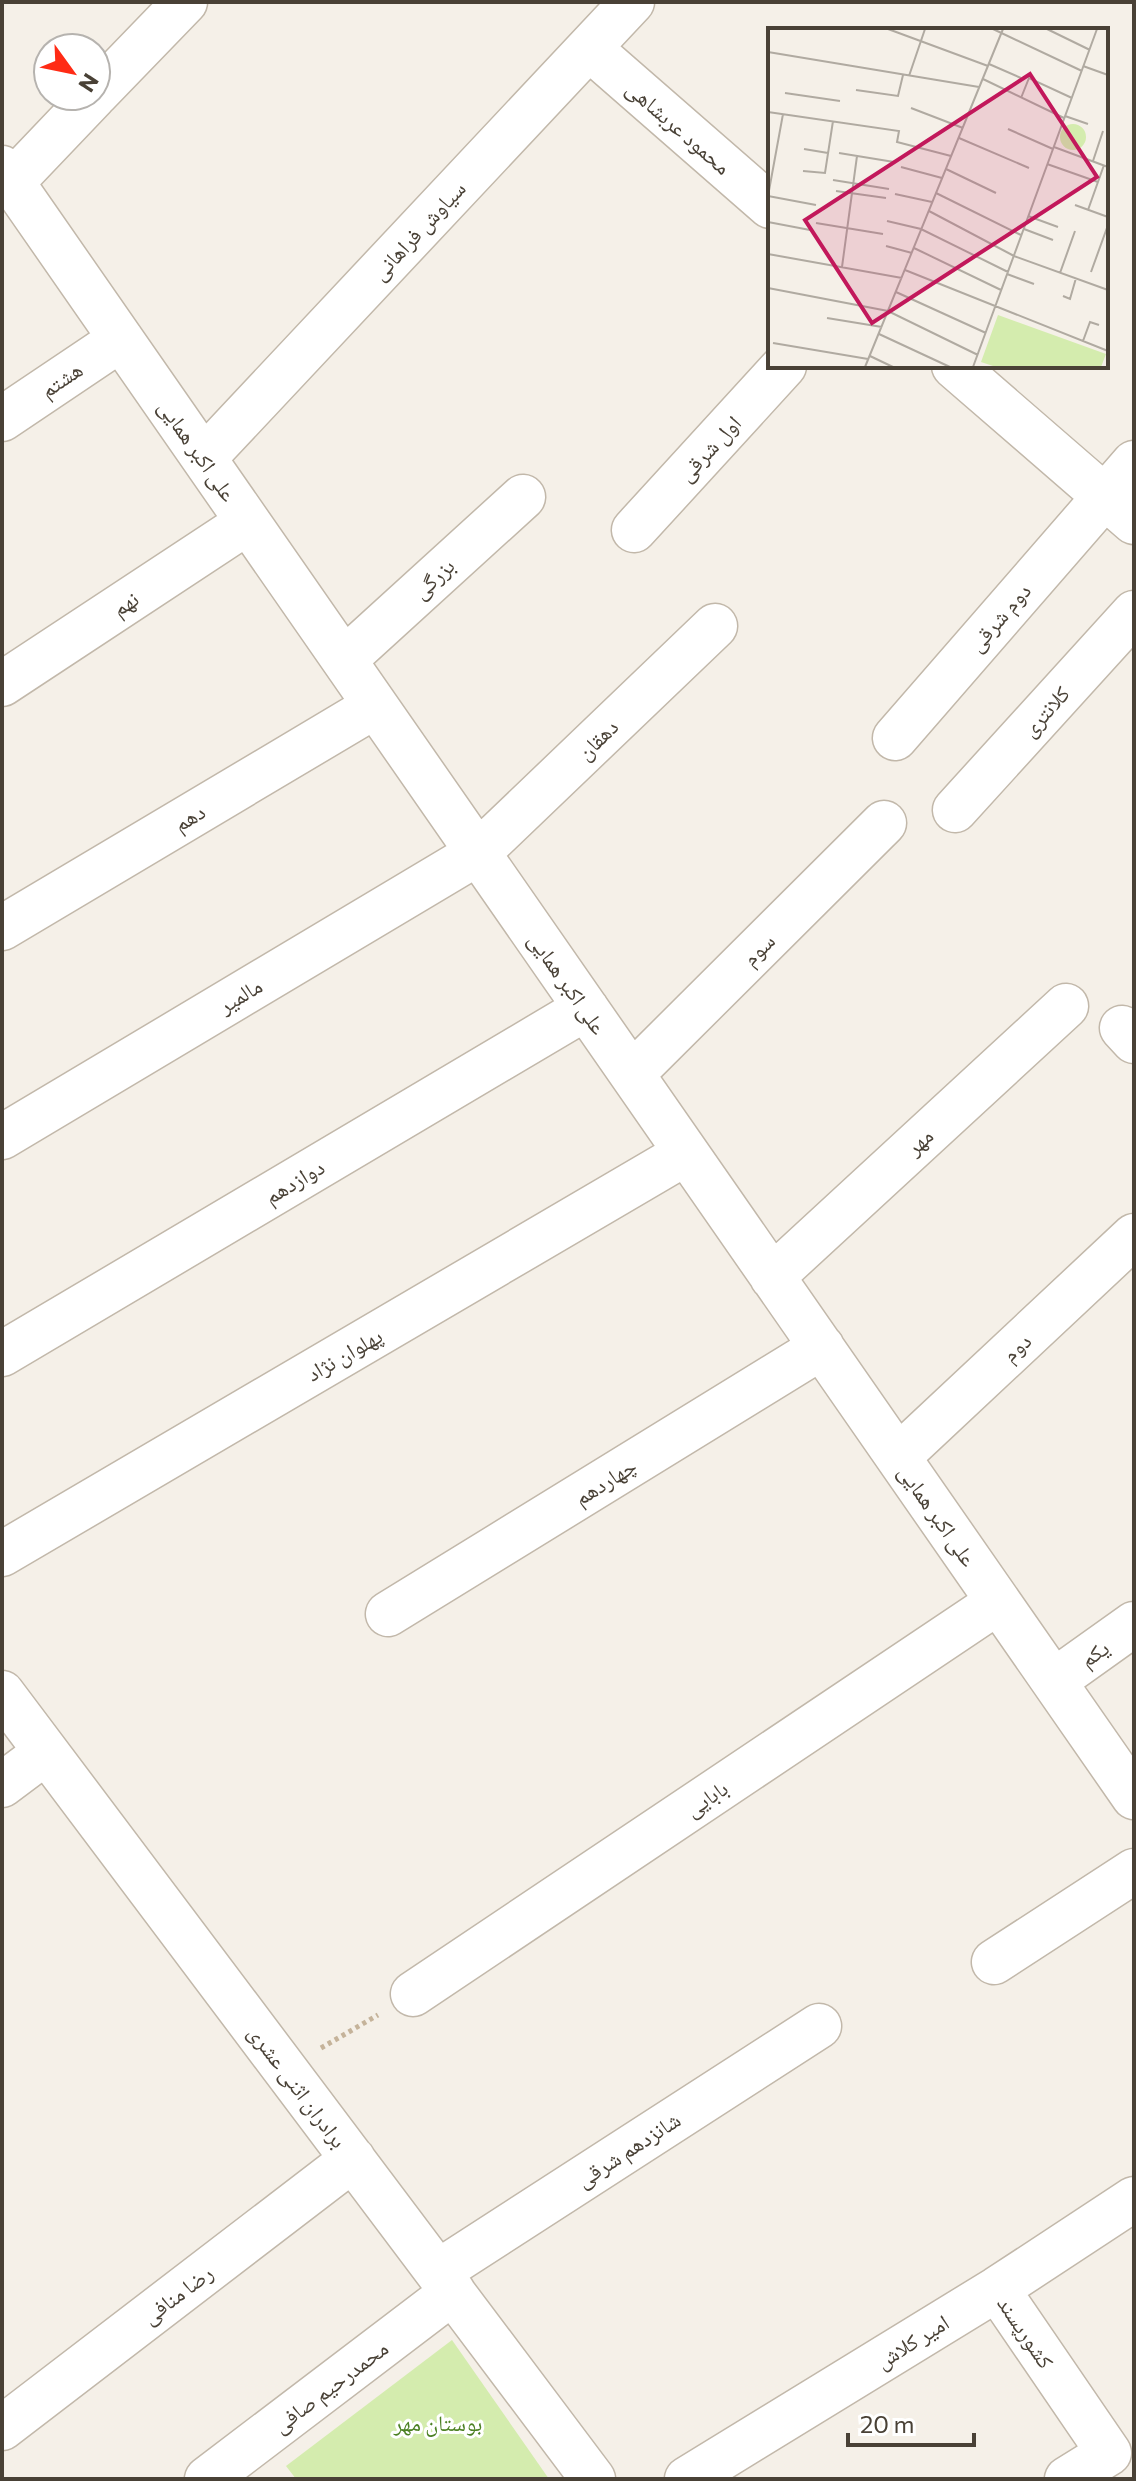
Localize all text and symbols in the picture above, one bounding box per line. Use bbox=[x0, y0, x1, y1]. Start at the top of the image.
inset map bbox=[768, 28, 1108, 368]
north arrow bbox=[32, 32, 112, 112]
text: N bbox=[73, 69, 105, 97]
street label: محمود عربشاهی bbox=[620, 74, 737, 181]
street label: سیاوش فراهانی bbox=[365, 175, 472, 286]
street label: هشتم bbox=[35, 355, 88, 405]
street label: علی اکبر همایی bbox=[152, 394, 243, 507]
street label: اول شرقی bbox=[672, 409, 747, 487]
street label: بزرگی bbox=[406, 552, 460, 605]
street label: دوم شرقی bbox=[962, 577, 1038, 658]
street label: نهم bbox=[107, 585, 144, 623]
street label: کلانتری bbox=[1015, 680, 1076, 743]
street label: دهقان bbox=[571, 713, 624, 766]
street label: دهم bbox=[168, 797, 211, 839]
street label: علی اکبر همایی bbox=[522, 927, 613, 1040]
street label: سوم bbox=[736, 927, 782, 973]
street label: مالمیر bbox=[212, 972, 267, 1019]
street label: مهر bbox=[899, 1122, 938, 1161]
street label: دوازدهم bbox=[259, 1153, 330, 1211]
street label: پهلوان نژاد bbox=[301, 1321, 387, 1388]
street label: دوم bbox=[996, 1327, 1038, 1369]
street label: چهاردهم bbox=[569, 1451, 642, 1512]
street label: علی اکبر همایی bbox=[892, 1459, 983, 1572]
street label: یکم bbox=[1074, 1633, 1115, 1674]
street label: بابایی bbox=[679, 1774, 733, 1823]
street label: برادران اثنی عشری bbox=[242, 2019, 353, 2153]
street label: شانزدهم شرقی bbox=[571, 2105, 686, 2194]
street label: رضا منافی bbox=[136, 2259, 218, 2330]
street label: کشورپسند bbox=[991, 2291, 1060, 2374]
street label: امیر کلاش bbox=[870, 2308, 954, 2375]
street label: محمدرحیم صافی bbox=[267, 2334, 394, 2440]
scale bar bbox=[848, 2397, 974, 2447]
park label: بوستان مهر bbox=[393, 2409, 482, 2437]
text: 20 m bbox=[860, 2409, 914, 2438]

